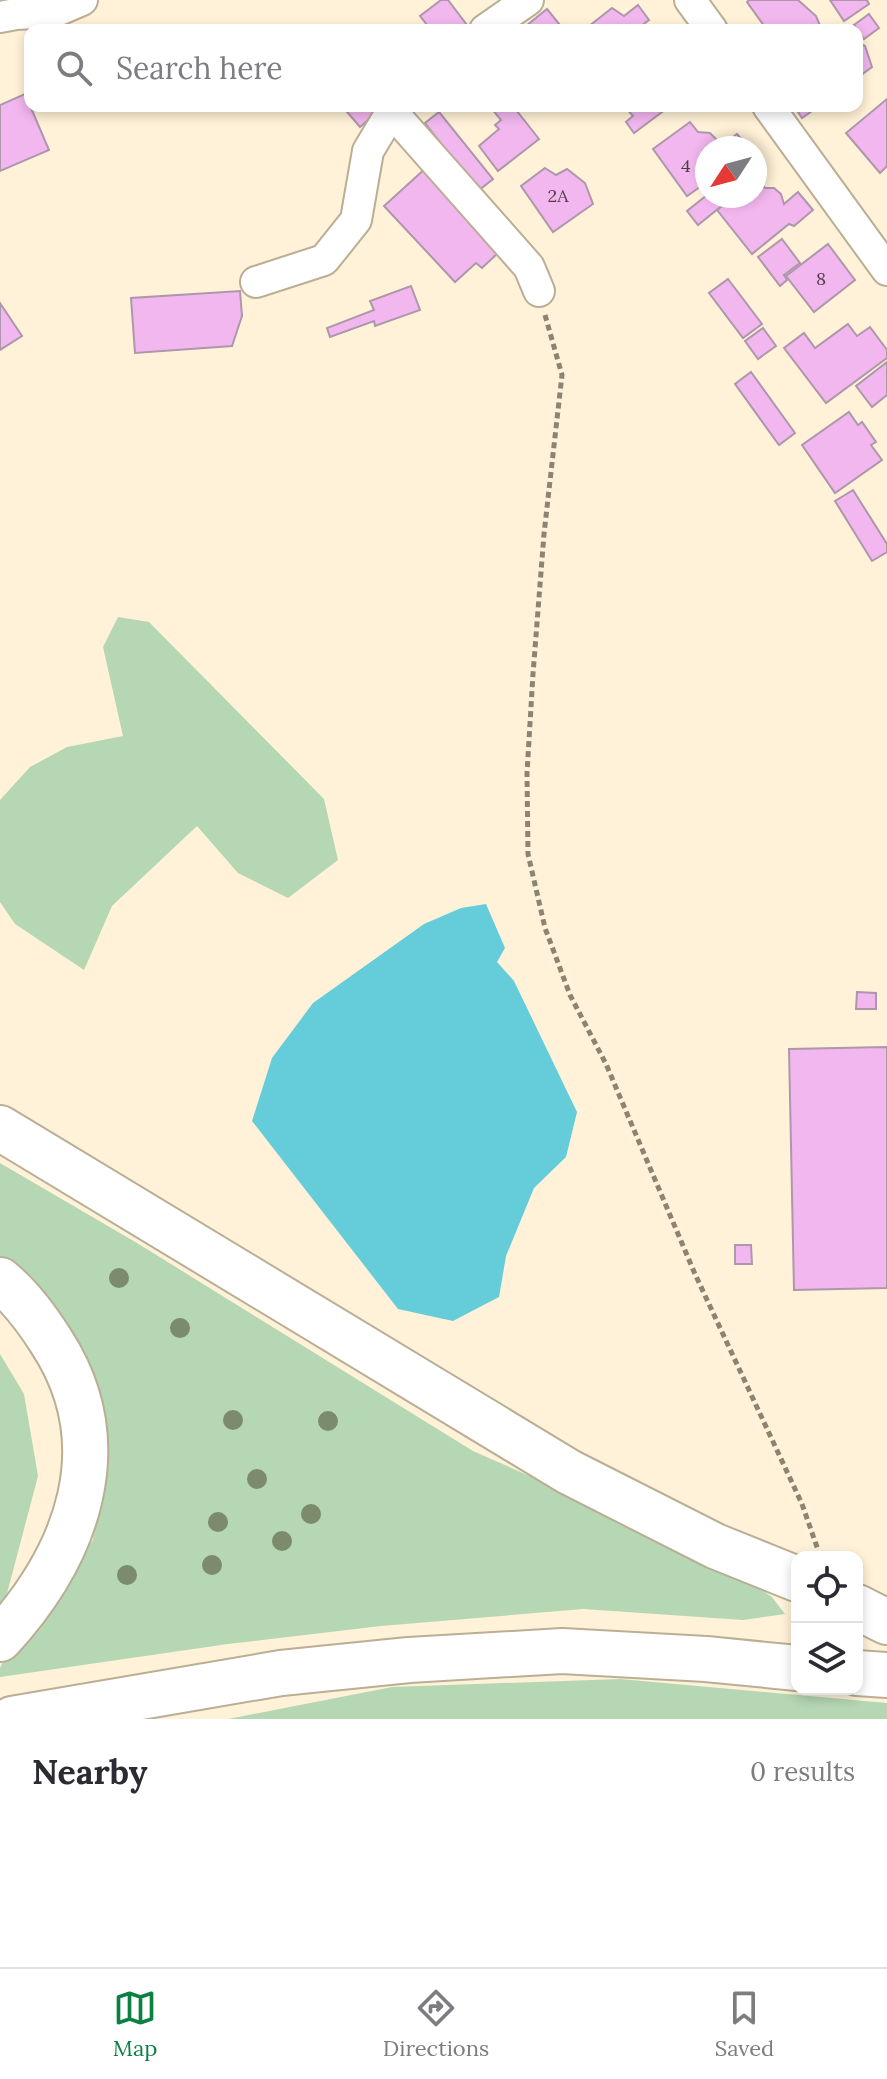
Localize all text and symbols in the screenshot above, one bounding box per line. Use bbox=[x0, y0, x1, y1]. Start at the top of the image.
search box bbox=[24, 24, 863, 112]
icon: search bbox=[52, 46, 96, 90]
text: Search here bbox=[116, 49, 283, 87]
north arrow bbox=[695, 136, 767, 208]
house number: 4 bbox=[681, 154, 691, 177]
house number: 2А bbox=[548, 184, 569, 207]
house number: 8 bbox=[816, 267, 826, 290]
map controls bbox=[791, 1551, 863, 1695]
button: locate bbox=[791, 1551, 863, 1623]
button: layers bbox=[791, 1623, 863, 1695]
text: Nearby bbox=[32, 1750, 148, 1793]
text: 0 results bbox=[750, 1755, 855, 1788]
tab: Map bbox=[113, 1986, 157, 2062]
tab: Directions bbox=[383, 1986, 489, 2062]
tab: Saved bbox=[715, 1986, 774, 2062]

